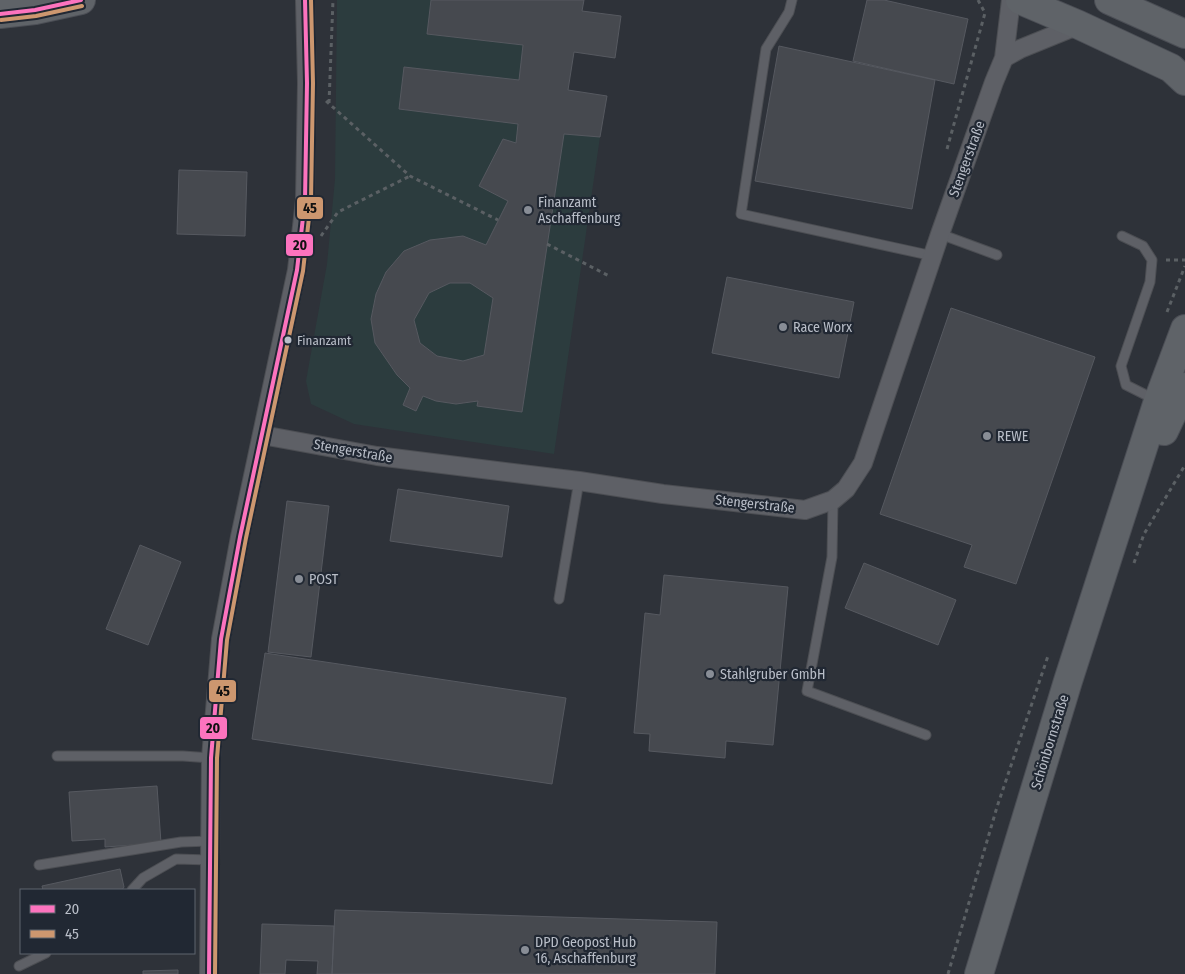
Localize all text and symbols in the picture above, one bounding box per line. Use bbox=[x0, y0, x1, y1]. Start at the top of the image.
street label: Stengerstraße bbox=[945, 119, 989, 199]
place label: Finanzamt Aschaffenburg bbox=[538, 194, 621, 227]
line badge: 45 bbox=[296, 196, 324, 220]
text: 45 bbox=[303, 200, 317, 217]
marker: Finanzamt Aschaffenburg bbox=[522, 204, 534, 216]
line badge: 20 bbox=[285, 233, 314, 257]
text: 20 bbox=[292, 237, 307, 254]
place label: Race Worx bbox=[793, 319, 853, 336]
marker: Race Worx bbox=[777, 321, 789, 333]
place label: Finanzamt bbox=[297, 333, 352, 348]
marker: Finanzamt bbox=[283, 335, 293, 345]
place label: REWE bbox=[997, 428, 1029, 445]
marker: REWE bbox=[981, 430, 993, 442]
street label: Stengerstraße bbox=[312, 436, 394, 466]
street label: Stengerstraße bbox=[714, 491, 796, 517]
place label: POST bbox=[309, 571, 339, 588]
marker: POST bbox=[293, 573, 305, 585]
place label: Stahlgruber GmbH bbox=[720, 666, 825, 683]
marker: Stahlgruber GmbH bbox=[704, 668, 716, 680]
line badge: 45 bbox=[208, 679, 237, 703]
text: 45 bbox=[216, 683, 230, 700]
street label: Schönbornstraße bbox=[1027, 692, 1073, 792]
line badge: 20 bbox=[199, 716, 228, 740]
text: 20 bbox=[205, 720, 220, 737]
legend bbox=[20, 889, 195, 954]
text: 20 bbox=[65, 900, 79, 918]
text: 45 bbox=[65, 925, 79, 943]
place label: DPD Geopost Hub 16, Aschaffenburg bbox=[535, 934, 636, 967]
marker: DPD Geopost Hub 16, Aschaffenburg bbox=[519, 944, 531, 956]

